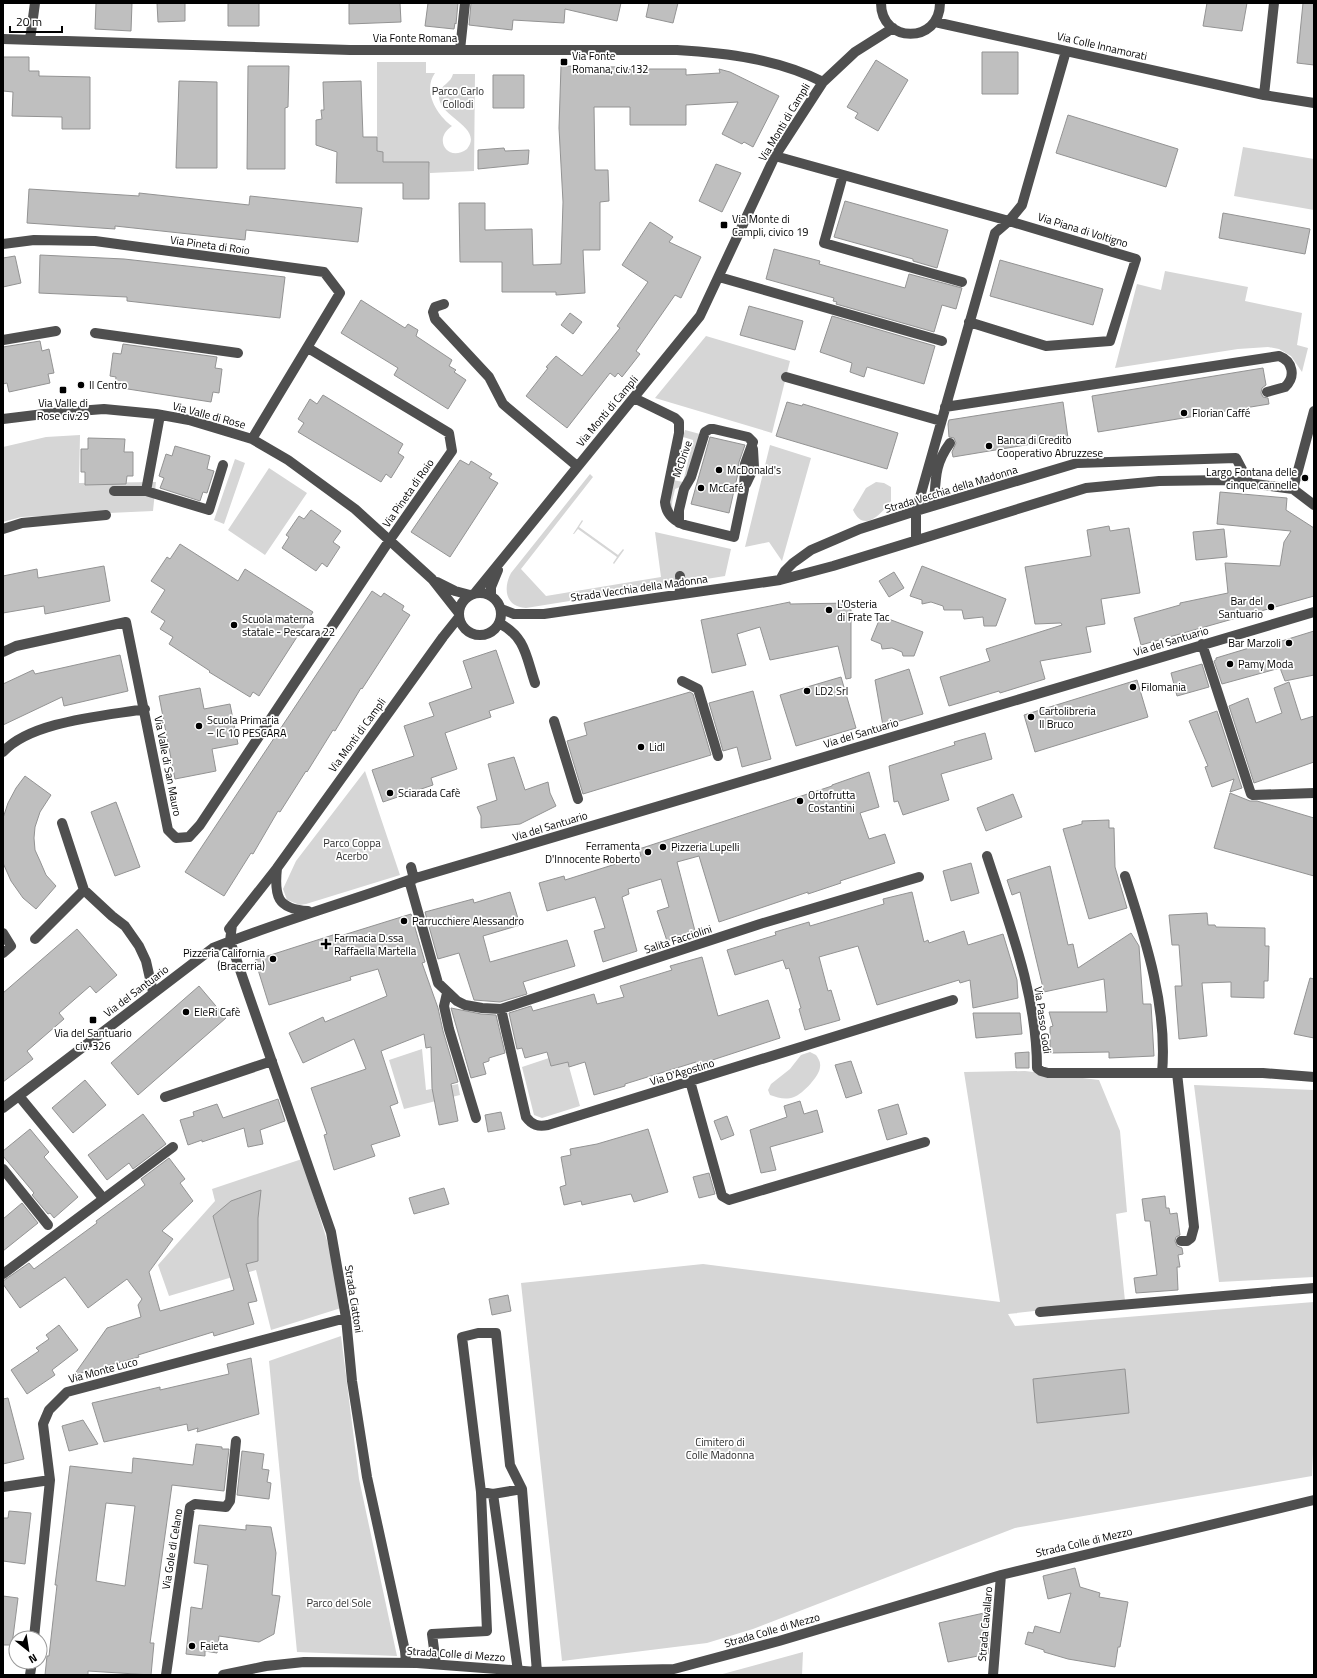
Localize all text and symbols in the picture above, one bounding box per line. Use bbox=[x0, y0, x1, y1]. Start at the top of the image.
scale bar bbox=[10, 8, 62, 34]
text: 20 m bbox=[16, 12, 42, 31]
street label: Via Colle Innamorati bbox=[1055, 28, 1149, 64]
street label: Via Fonte Romana bbox=[373, 30, 458, 46]
place label: Via Fonte Romana, civ.132 bbox=[572, 48, 648, 77]
marker: Via Fonte Romana, civ.132 bbox=[559, 57, 569, 67]
street label: Via Monti di Campli bbox=[754, 80, 814, 164]
park label: Parco Carlo Collodi bbox=[432, 83, 484, 112]
street label: Via Piana di Voltigno bbox=[1036, 209, 1130, 251]
place label: Via Monte di Campli, civico 19 bbox=[732, 211, 809, 240]
marker: Via Monte di Campli, civico 19 bbox=[719, 220, 729, 230]
street label: Via Pineta di Roio bbox=[169, 231, 251, 259]
street label: Via Monti di Campli bbox=[572, 372, 642, 450]
place label: Il Centro bbox=[89, 377, 128, 393]
marker: Il Centro bbox=[76, 380, 86, 390]
marker: Via Valle di Rose civ.29 bbox=[58, 385, 68, 395]
place label: Via Valle di Rose civ.29 bbox=[37, 395, 89, 424]
street label: Via Valle di Rose bbox=[171, 398, 248, 433]
place label: Florian Caffé bbox=[1192, 405, 1251, 421]
marker: Florian Caffé bbox=[1179, 408, 1189, 418]
place label: Banca di Credito Cooperativo Abruzzese bbox=[997, 432, 1103, 461]
street label: McDrive bbox=[668, 438, 696, 480]
marker: Banca di Credito Cooperativo Abruzzese bbox=[984, 441, 994, 451]
street label: Via Pineta di Roio bbox=[378, 455, 438, 530]
street label: Strada Vecchia della Madonna bbox=[883, 461, 1020, 517]
place label: McDonald's bbox=[727, 462, 781, 478]
place label: Largo Fontana delle cinque cannelle bbox=[1206, 464, 1297, 493]
marker: McDonald's bbox=[714, 465, 724, 475]
marker: Largo Fontana delle cinque cannelle bbox=[1300, 473, 1310, 483]
place label: McCafé bbox=[709, 480, 744, 496]
marker: McCafé bbox=[696, 483, 706, 493]
street label: Strada Vecchia della Madonna bbox=[569, 570, 709, 606]
place label: Bar del Santuario bbox=[1218, 593, 1263, 622]
place label: L'Osteria di Frate Tac bbox=[837, 596, 890, 625]
marker: Bar del Santuario bbox=[1266, 602, 1276, 612]
marker: L'Osteria di Frate Tac bbox=[824, 605, 834, 615]
place label: Scuola materna statale - Pescara 22 bbox=[242, 611, 335, 640]
marker: Scuola materna statale - Pescara 22 bbox=[229, 620, 239, 630]
street label: Via del Santuario bbox=[1132, 622, 1211, 660]
place label: Bar Marzoli bbox=[1228, 635, 1281, 651]
marker: Bar Marzoli bbox=[1284, 638, 1294, 648]
place label: Pamy Moda bbox=[1238, 656, 1294, 672]
marker: Pamy Moda bbox=[1225, 659, 1235, 669]
place label: Filomania bbox=[1141, 679, 1187, 695]
marker: Filomania bbox=[1128, 682, 1138, 692]
place label: LD2 Srl bbox=[815, 683, 848, 699]
marker: LD2 Srl bbox=[802, 686, 812, 696]
street label: Via Monti di Campli bbox=[325, 695, 389, 775]
place label: Cartolibreria Il Bruco bbox=[1039, 703, 1096, 732]
place label: Scuola Primaria – IC 10 PESCARA bbox=[207, 712, 287, 741]
marker: Cartolibreria Il Bruco bbox=[1026, 712, 1036, 722]
street label: Via Valle di San Mauro bbox=[150, 714, 186, 818]
street label: Via del Santuario bbox=[822, 714, 901, 752]
marker: Scuola Primaria – IC 10 PESCARA bbox=[194, 721, 204, 731]
place label: Lidl bbox=[649, 739, 665, 755]
marker: Lidl bbox=[636, 742, 646, 752]
place label: Sciarada Cafè bbox=[398, 785, 461, 801]
place label: Ortofrutta Costantini bbox=[808, 787, 856, 816]
marker: Sciarada Cafè bbox=[385, 788, 395, 798]
marker: Ortofrutta Costantini bbox=[795, 796, 805, 806]
street label: Via del Santuario bbox=[511, 807, 590, 845]
park label: Parco Coppa Acerbo bbox=[323, 835, 381, 864]
place label: Ferramenta D'Innocente Roberto bbox=[545, 838, 640, 867]
place label: Pizzeria Lupelli bbox=[671, 839, 740, 855]
marker: Pizzeria Lupelli bbox=[658, 842, 668, 852]
marker: Ferramenta D'Innocente Roberto bbox=[643, 847, 653, 857]
place label: Parrucchiere Alessandro bbox=[412, 913, 524, 929]
marker: Parrucchiere Alessandro bbox=[399, 916, 409, 926]
street label: Salita Facciolini bbox=[642, 921, 714, 957]
place label: Farmacia D.ssa Raffaella Martella bbox=[334, 930, 417, 959]
marker: Farmacia D.ssa Raffaella Martella bbox=[321, 939, 331, 949]
place label: Pizzeria California (Bracerria) bbox=[183, 945, 265, 974]
marker: Pizzeria California (Bracerria) bbox=[268, 954, 278, 964]
street label: Via del Santuario bbox=[100, 961, 172, 1021]
street label: Via Passo Godi bbox=[1030, 985, 1056, 1055]
place label: EleRi Cafè bbox=[194, 1004, 241, 1020]
marker: EleRi Cafè bbox=[181, 1007, 191, 1017]
marker: Via del Santuario civ. 326 bbox=[88, 1015, 98, 1025]
place label: Via del Santuario civ. 326 bbox=[54, 1025, 132, 1054]
street label: Via D'Agostino bbox=[648, 1055, 716, 1089]
street label: Strada Ciattoni bbox=[341, 1264, 367, 1334]
street label: Via Monte Luco bbox=[67, 1353, 140, 1387]
park label: Cimitero di Colle Madonna bbox=[686, 1434, 755, 1463]
street label: Via Gole di Celano bbox=[158, 1507, 186, 1591]
street label: Strada Colle di Mezzo bbox=[1034, 1523, 1134, 1561]
street label: Strada Cavallaro bbox=[974, 1586, 996, 1662]
park label: Parco del Sole bbox=[307, 1595, 372, 1611]
street label: Strada Colle di Mezzo bbox=[722, 1609, 822, 1651]
north arrow bbox=[8, 1630, 48, 1670]
place label: Faieta bbox=[200, 1638, 229, 1654]
marker: Faieta bbox=[187, 1641, 197, 1651]
street label: Strada Colle di Mezzo bbox=[406, 1643, 506, 1665]
text: N bbox=[26, 1650, 40, 1667]

